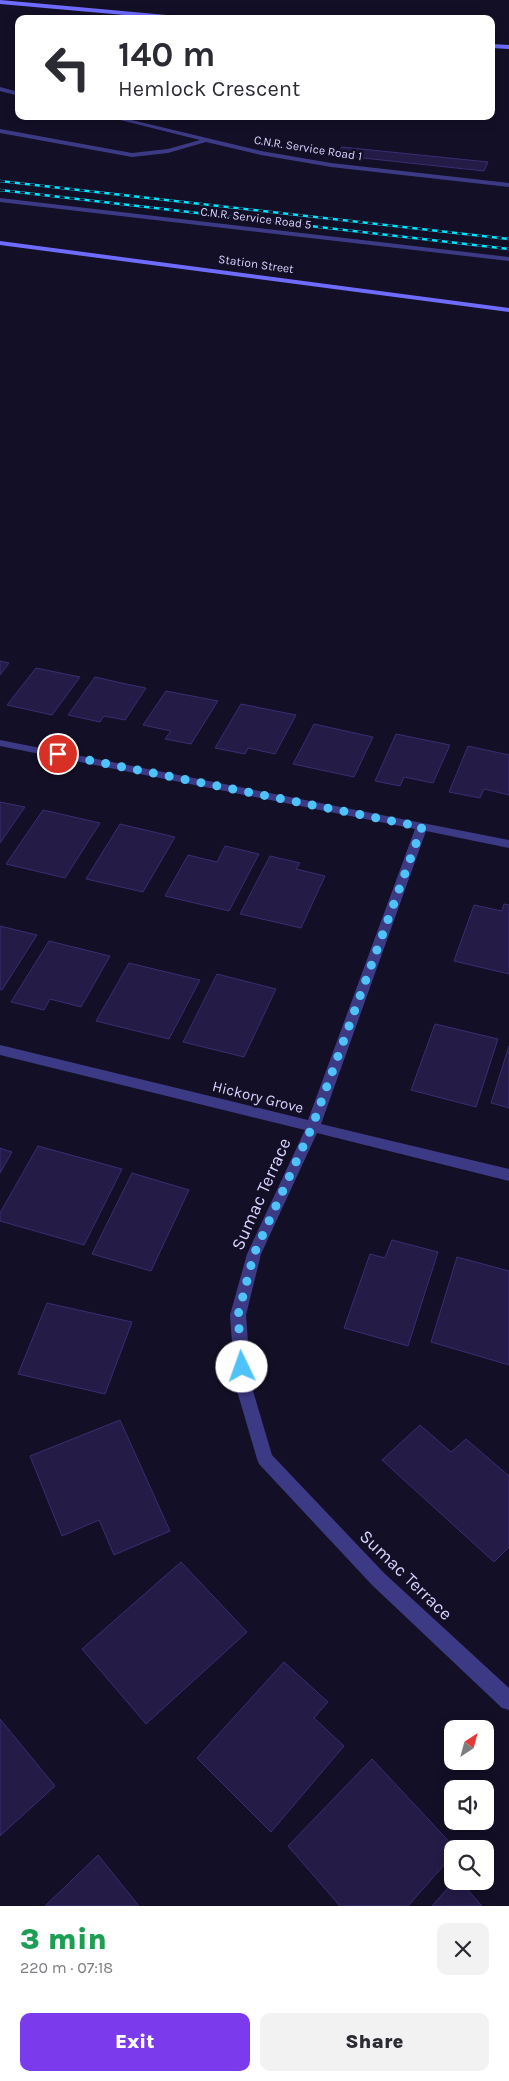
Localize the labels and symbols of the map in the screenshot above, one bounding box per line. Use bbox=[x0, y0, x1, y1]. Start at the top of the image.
street label: C.N.R. Service Road 1 bbox=[253, 133, 363, 163]
street label: C.N.R. Service Road 5 bbox=[200, 204, 313, 232]
street label: Station Street bbox=[217, 252, 295, 276]
pin bbox=[37, 733, 79, 775]
street label: Hickory Grove bbox=[211, 1077, 305, 1117]
street label: Sumac Terrace bbox=[226, 1135, 296, 1253]
position arrow bbox=[215, 1340, 267, 1392]
street label: Sumac Terrace bbox=[355, 1525, 457, 1625]
north arrow bbox=[444, 1720, 494, 1770]

